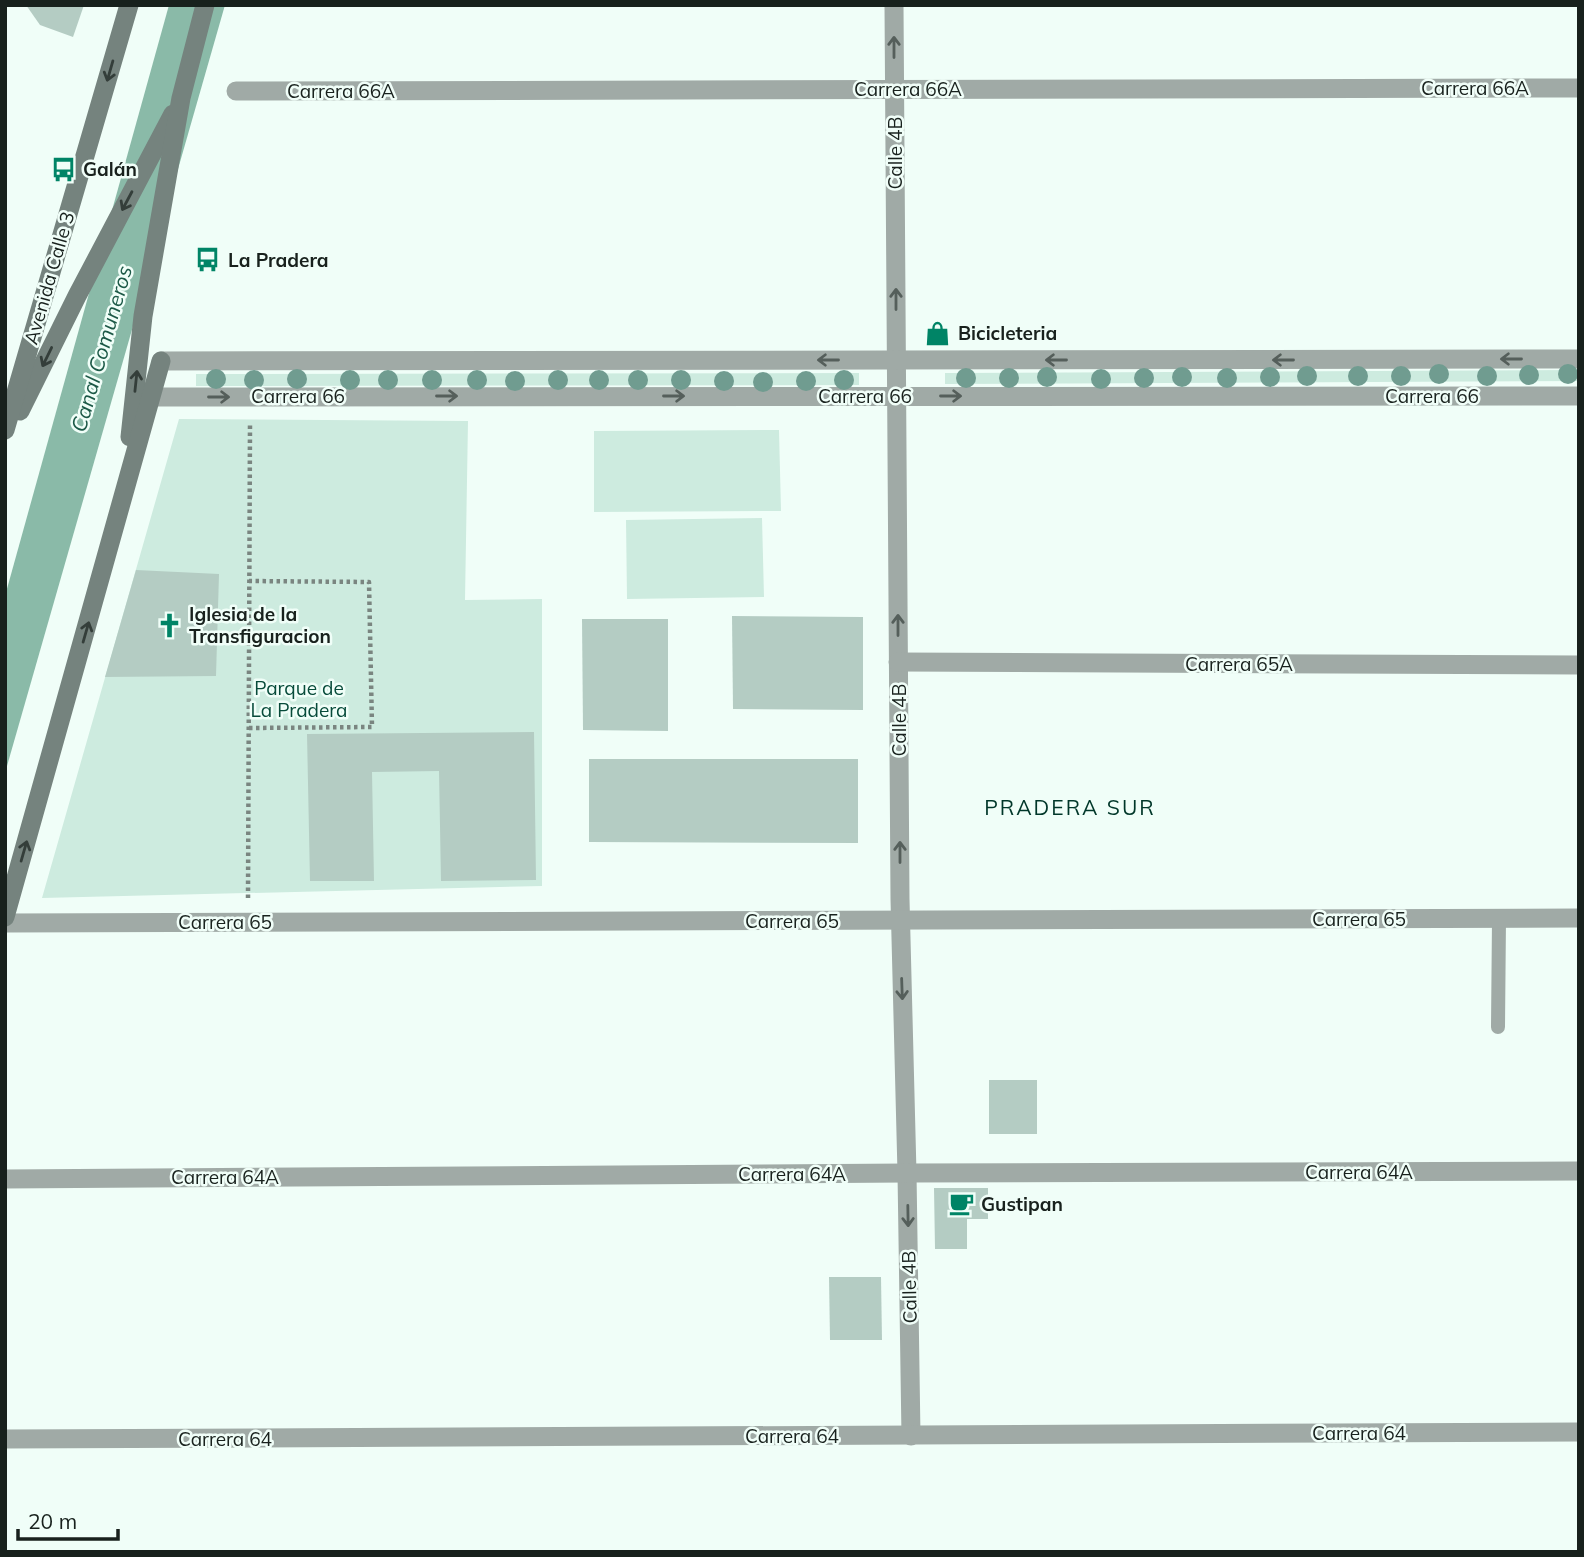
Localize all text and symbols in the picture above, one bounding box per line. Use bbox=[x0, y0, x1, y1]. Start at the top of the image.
one-way arrow bbox=[888, 36, 901, 59]
one-way arrow bbox=[102, 60, 115, 82]
street label: Carrera 66A bbox=[1421, 76, 1529, 100]
street label: Carrera 66A bbox=[854, 77, 962, 101]
street label: Carrera 66A bbox=[287, 79, 395, 103]
street label: Calle 4B bbox=[883, 117, 907, 189]
bus stop icon: Galán bbox=[49, 155, 77, 183]
place label: Galán bbox=[83, 157, 137, 181]
one-way arrow bbox=[119, 191, 133, 211]
street label: Avenida Calle 3 bbox=[19, 209, 79, 347]
bus stop icon: La Pradera bbox=[194, 246, 222, 274]
place label: La Pradera bbox=[228, 248, 329, 272]
water label: Canal Comuneros bbox=[65, 263, 137, 435]
one-way arrow bbox=[889, 288, 903, 311]
shop icon: Bicicleteria bbox=[924, 319, 952, 347]
place label: Bicicleteria bbox=[958, 321, 1057, 345]
one-way arrow bbox=[39, 346, 53, 367]
one-way arrow bbox=[817, 353, 840, 367]
one-way arrow bbox=[1044, 353, 1067, 367]
one-way arrow bbox=[1272, 353, 1295, 367]
one-way arrow bbox=[1499, 353, 1522, 366]
one-way arrow bbox=[130, 370, 143, 393]
street label: Carrera 66 bbox=[251, 384, 345, 408]
street label: Carrera 66 bbox=[818, 384, 912, 408]
street label: Carrera 66 bbox=[1385, 384, 1479, 408]
one-way arrow bbox=[435, 389, 458, 403]
one-way arrow bbox=[663, 389, 686, 403]
one-way arrow bbox=[939, 389, 962, 403]
one-way arrow bbox=[208, 390, 231, 404]
place label: Iglesia de la Transfiguracion bbox=[189, 602, 331, 648]
church icon: Iglesia de la Transfiguracion bbox=[155, 611, 183, 639]
one-way arrow bbox=[891, 613, 905, 636]
one-way arrow bbox=[80, 621, 93, 643]
street label: Carrera 65A bbox=[1185, 652, 1293, 676]
park label: Parque de La Pradera bbox=[250, 676, 348, 722]
street label: Calle 4B bbox=[887, 684, 911, 756]
district label: PRADERA SUR bbox=[984, 794, 1156, 820]
one-way arrow bbox=[18, 840, 31, 862]
one-way arrow bbox=[893, 841, 906, 864]
street label: Carrera 65 bbox=[1312, 907, 1406, 931]
street label: Carrera 65 bbox=[745, 909, 839, 933]
street label: Carrera 65 bbox=[178, 910, 272, 934]
one-way arrow bbox=[895, 977, 909, 1000]
street label: Carrera 64A bbox=[1305, 1160, 1413, 1184]
street label: Carrera 64A bbox=[738, 1162, 846, 1186]
street label: Carrera 64A bbox=[171, 1165, 279, 1189]
cafe icon: Gustipan bbox=[947, 1190, 975, 1218]
place label: Gustipan bbox=[981, 1192, 1063, 1216]
one-way arrow bbox=[901, 1204, 915, 1227]
street label: Calle 4B bbox=[896, 1250, 922, 1324]
street label: Carrera 64 bbox=[1312, 1421, 1406, 1445]
street label: Carrera 64 bbox=[745, 1424, 839, 1448]
street label: Carrera 64 bbox=[178, 1427, 272, 1451]
scale bar bbox=[18, 1498, 117, 1542]
text: 20 m bbox=[28, 1508, 77, 1534]

